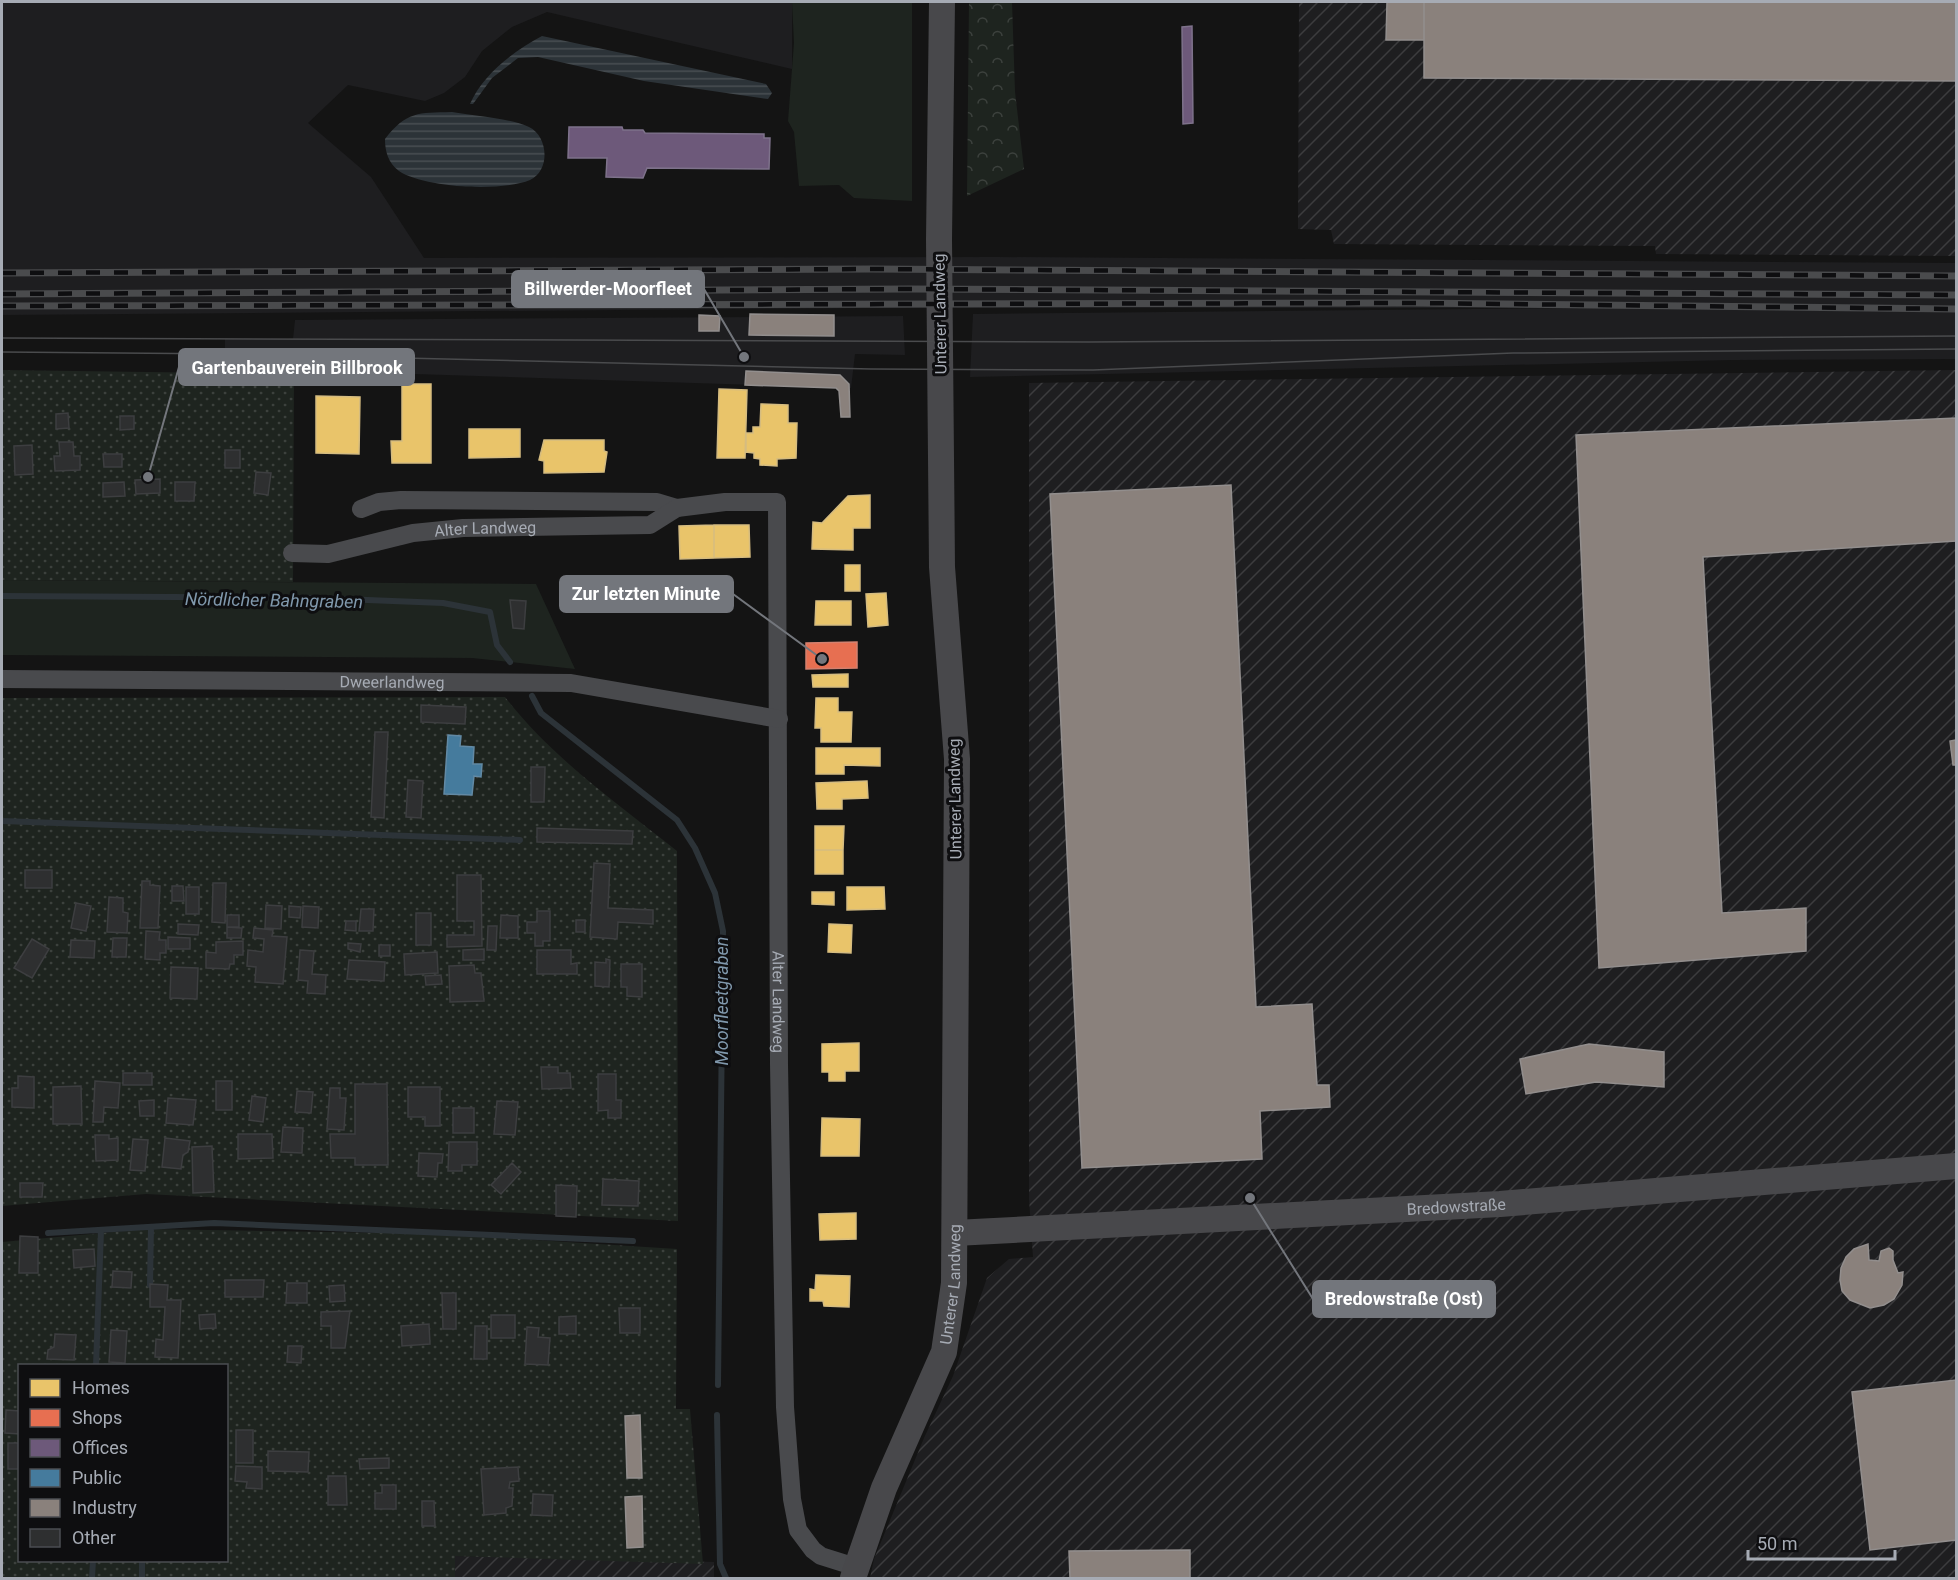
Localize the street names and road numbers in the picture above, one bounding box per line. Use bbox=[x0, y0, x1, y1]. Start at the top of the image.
street label: Unterer Landweg bbox=[929, 253, 951, 375]
street label: Alter Landweg bbox=[433, 517, 536, 540]
street label: Dweerlandweg bbox=[339, 672, 445, 692]
street label: Unterer Landweg bbox=[944, 738, 966, 860]
street label: Alter Landweg bbox=[769, 951, 788, 1053]
street label: Bredowstraße bbox=[1406, 1194, 1507, 1218]
street label: Unterer Landweg bbox=[936, 1224, 964, 1346]

